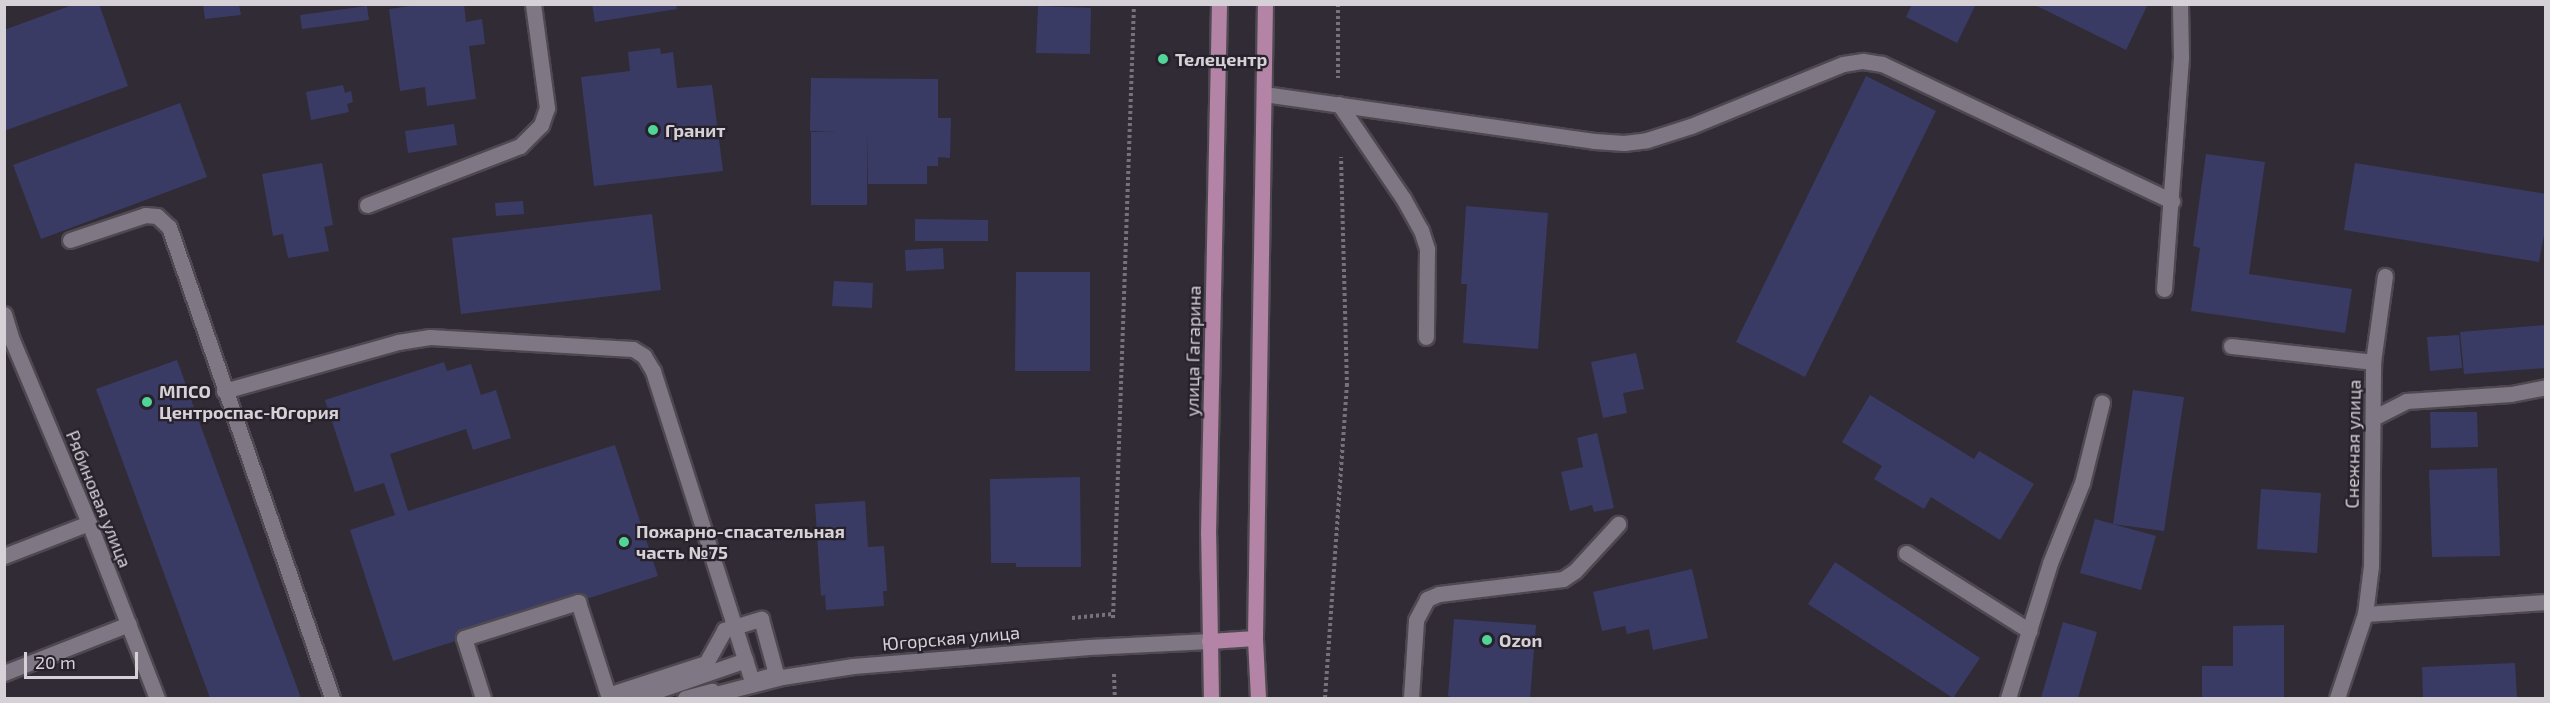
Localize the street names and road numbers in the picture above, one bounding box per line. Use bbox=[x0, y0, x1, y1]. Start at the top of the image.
street label: улица Гагарина bbox=[1181, 285, 1205, 417]
street label: Снежная улица bbox=[2341, 379, 2365, 509]
street label: Рябиновая улица bbox=[62, 427, 136, 571]
street label: Югорская улица bbox=[881, 621, 1021, 655]

